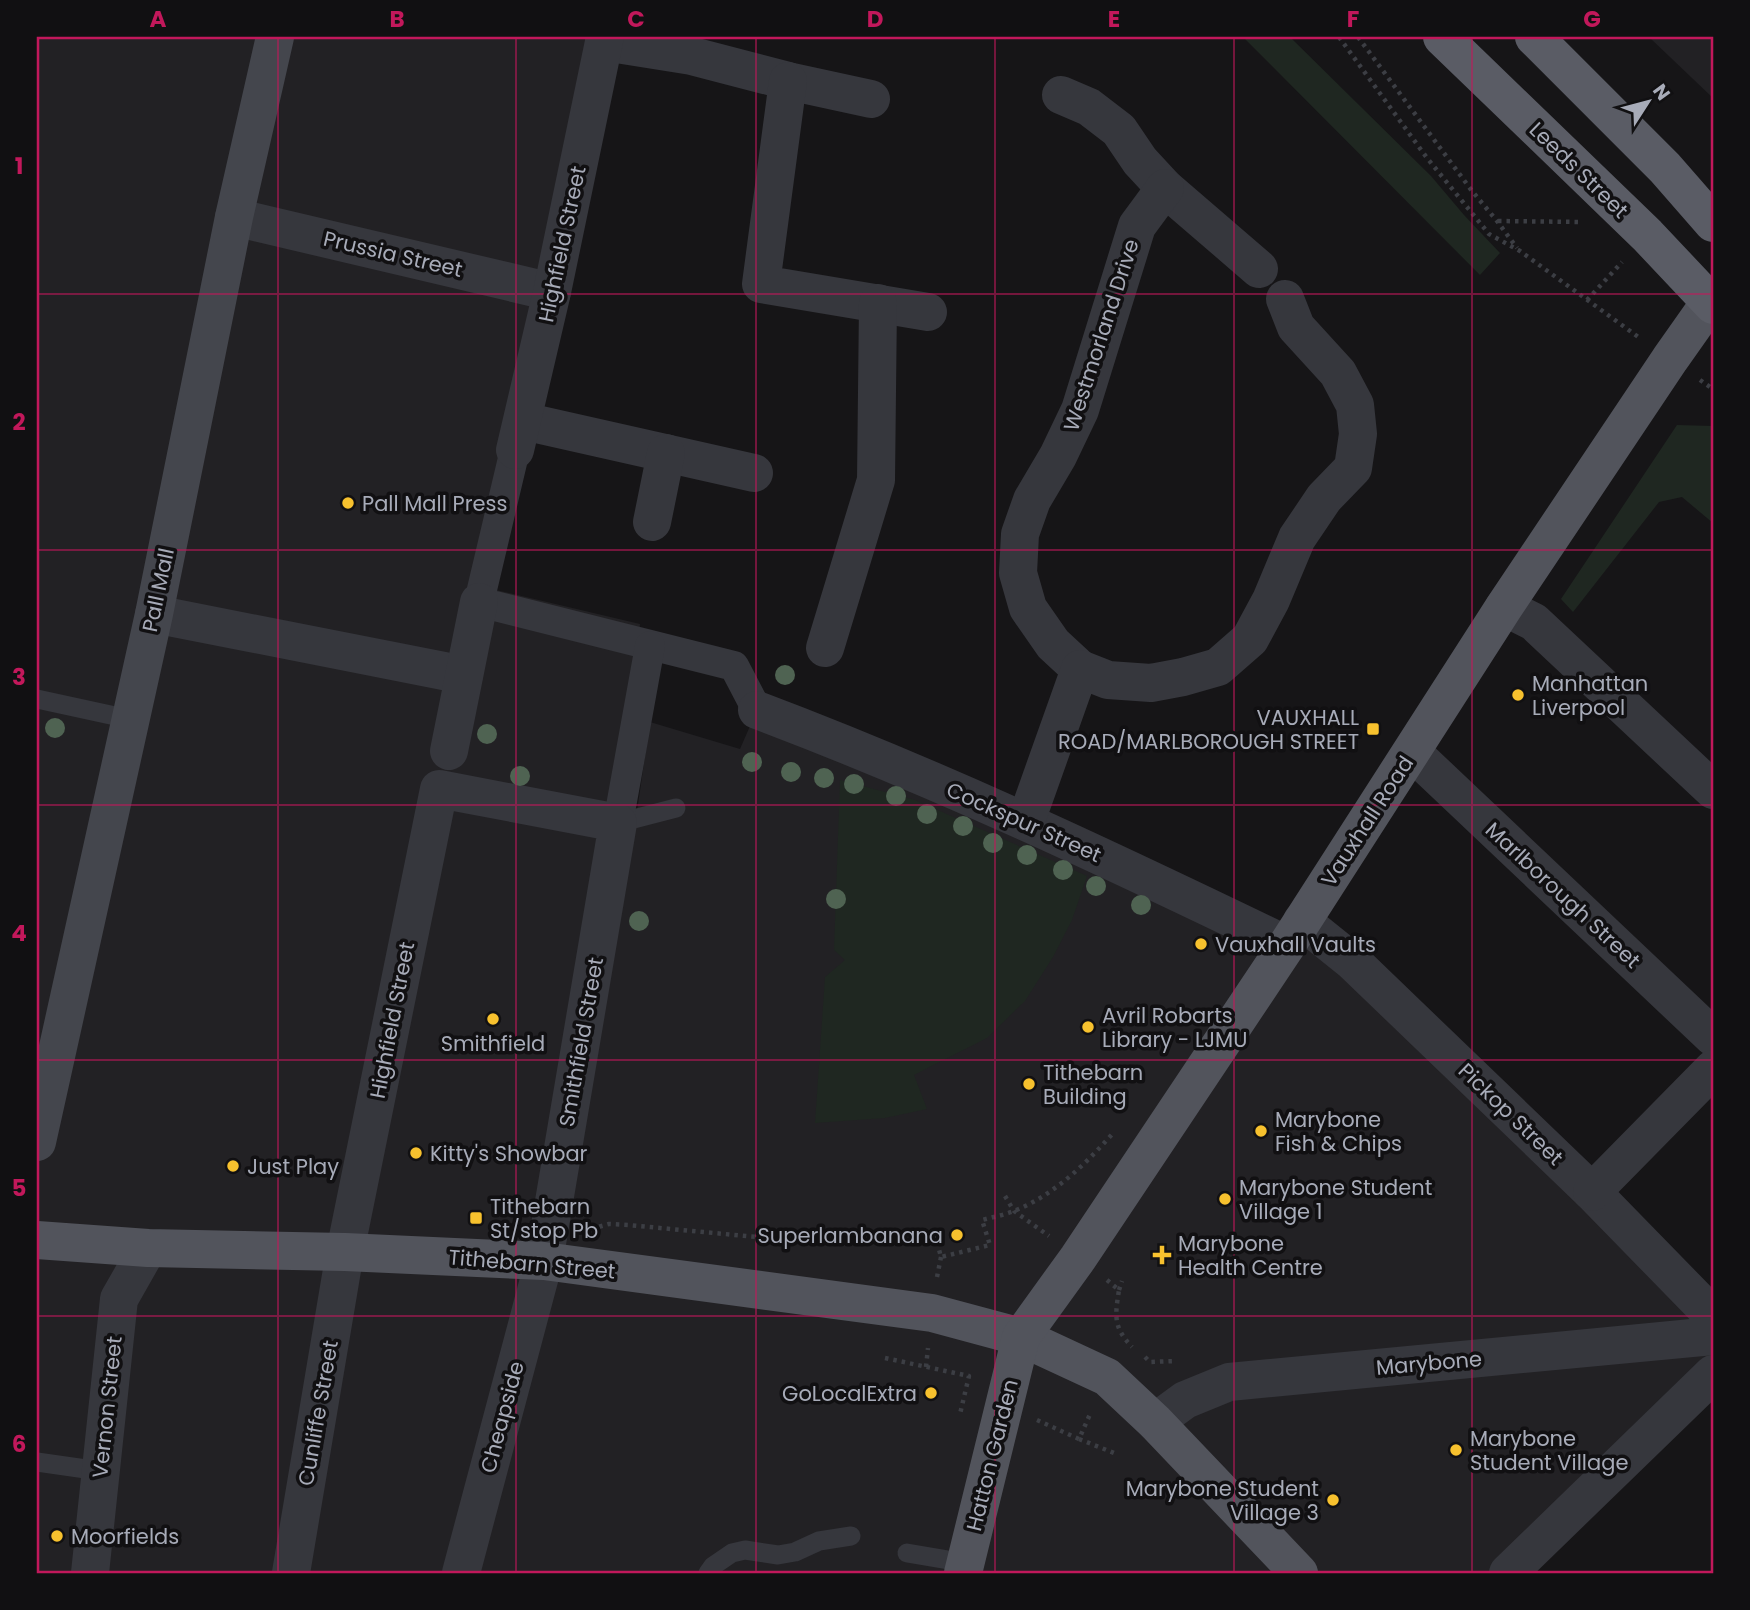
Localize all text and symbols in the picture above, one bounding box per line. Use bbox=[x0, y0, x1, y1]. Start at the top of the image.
text: A bbox=[150, 3, 167, 35]
text: B bbox=[389, 3, 405, 35]
text: C bbox=[627, 3, 645, 35]
text: D bbox=[867, 3, 883, 35]
text: E bbox=[1108, 3, 1120, 35]
text: F bbox=[1347, 3, 1359, 35]
text: G bbox=[1583, 3, 1601, 35]
north arrow bbox=[1614, 66, 1684, 136]
text: N bbox=[1646, 79, 1676, 106]
street label: Leeds Street bbox=[1523, 115, 1635, 225]
text: 1 bbox=[15, 150, 23, 182]
street label: Highfield Street bbox=[531, 163, 593, 325]
street label: Prussia Street bbox=[321, 224, 465, 284]
street label: Westmorland Drive bbox=[1056, 235, 1146, 435]
text: 2 bbox=[12, 406, 26, 438]
place label: Pall Mall Press bbox=[362, 489, 507, 518]
marker: Pall Mall Press bbox=[340, 495, 356, 511]
street label: Pall Mall bbox=[135, 545, 181, 635]
text: 3 bbox=[12, 661, 26, 693]
place label: Manhattan Liverpool bbox=[1532, 669, 1648, 722]
marker: Manhattan Liverpool bbox=[1510, 687, 1526, 703]
place label: VAUXHALL ROAD/MARLBOROUGH STREET bbox=[1058, 703, 1359, 756]
marker: VAUXHALL ROAD/MARLBOROUGH STREET bbox=[1365, 721, 1381, 737]
street label: Vauxhall Road bbox=[1314, 750, 1420, 892]
street label: Cockspur Street bbox=[942, 775, 1106, 869]
street label: Marlborough Street bbox=[1479, 815, 1647, 975]
text: 4 bbox=[11, 917, 27, 949]
place label: Vauxhall Vaults bbox=[1215, 930, 1376, 959]
marker: Vauxhall Vaults bbox=[1193, 936, 1209, 952]
street label: Highfield Street bbox=[363, 939, 421, 1101]
street label: Smithfield Street bbox=[552, 955, 610, 1129]
place label: Avril Robarts Library - LJMU bbox=[1102, 1001, 1247, 1054]
marker: Smithfield bbox=[485, 1011, 501, 1027]
marker: Avril Robarts Library - LJMU bbox=[1080, 1019, 1096, 1035]
place label: Smithfield bbox=[441, 1029, 545, 1058]
street label: Pickop Street bbox=[1452, 1056, 1570, 1172]
place label: Tithebarn Building bbox=[1043, 1058, 1143, 1111]
marker: Tithebarn Building bbox=[1021, 1076, 1037, 1092]
place label: Marybone Fish & Chips bbox=[1275, 1105, 1402, 1158]
marker: Marybone Fish & Chips bbox=[1253, 1123, 1269, 1139]
place label: Kitty's Showbar bbox=[430, 1139, 588, 1168]
marker: Kitty's Showbar bbox=[408, 1145, 424, 1161]
place label: Just Play bbox=[247, 1152, 339, 1181]
marker: Just Play bbox=[225, 1158, 241, 1174]
text: 5 bbox=[12, 1172, 26, 1204]
place label: Marybone Student Village 1 bbox=[1239, 1173, 1432, 1226]
marker: Marybone Student Village 1 bbox=[1217, 1191, 1233, 1207]
place label: Tithebarn St/stop Pb bbox=[490, 1192, 598, 1245]
marker: Tithebarn St/stop Pb bbox=[468, 1210, 484, 1226]
place label: Superlambanana bbox=[758, 1221, 943, 1250]
marker: Superlambanana bbox=[949, 1227, 965, 1243]
place label: Marybone Health Centre bbox=[1178, 1229, 1323, 1282]
street label: Tithebarn Street bbox=[447, 1242, 617, 1286]
marker: Marybone Health Centre bbox=[1152, 1245, 1172, 1265]
street label: Vernon Street bbox=[85, 1335, 129, 1479]
street label: Cunliffe Street bbox=[291, 1338, 345, 1488]
street label: Marybone bbox=[1375, 1344, 1483, 1382]
street label: Cheapside bbox=[473, 1358, 531, 1476]
street label: Hatton Garden bbox=[959, 1376, 1025, 1534]
place label: GoLocalExtra bbox=[782, 1379, 917, 1408]
marker: GoLocalExtra bbox=[923, 1385, 939, 1401]
place label: Marybone Student Village bbox=[1470, 1424, 1628, 1477]
text: 6 bbox=[12, 1428, 26, 1460]
marker: Marybone Student Village bbox=[1448, 1442, 1464, 1458]
place label: Marybone Student Village 3 bbox=[1126, 1474, 1319, 1527]
marker: Marybone Student Village 3 bbox=[1325, 1492, 1341, 1508]
place label: Moorfields bbox=[71, 1522, 179, 1551]
marker: Moorfields bbox=[49, 1528, 65, 1544]

